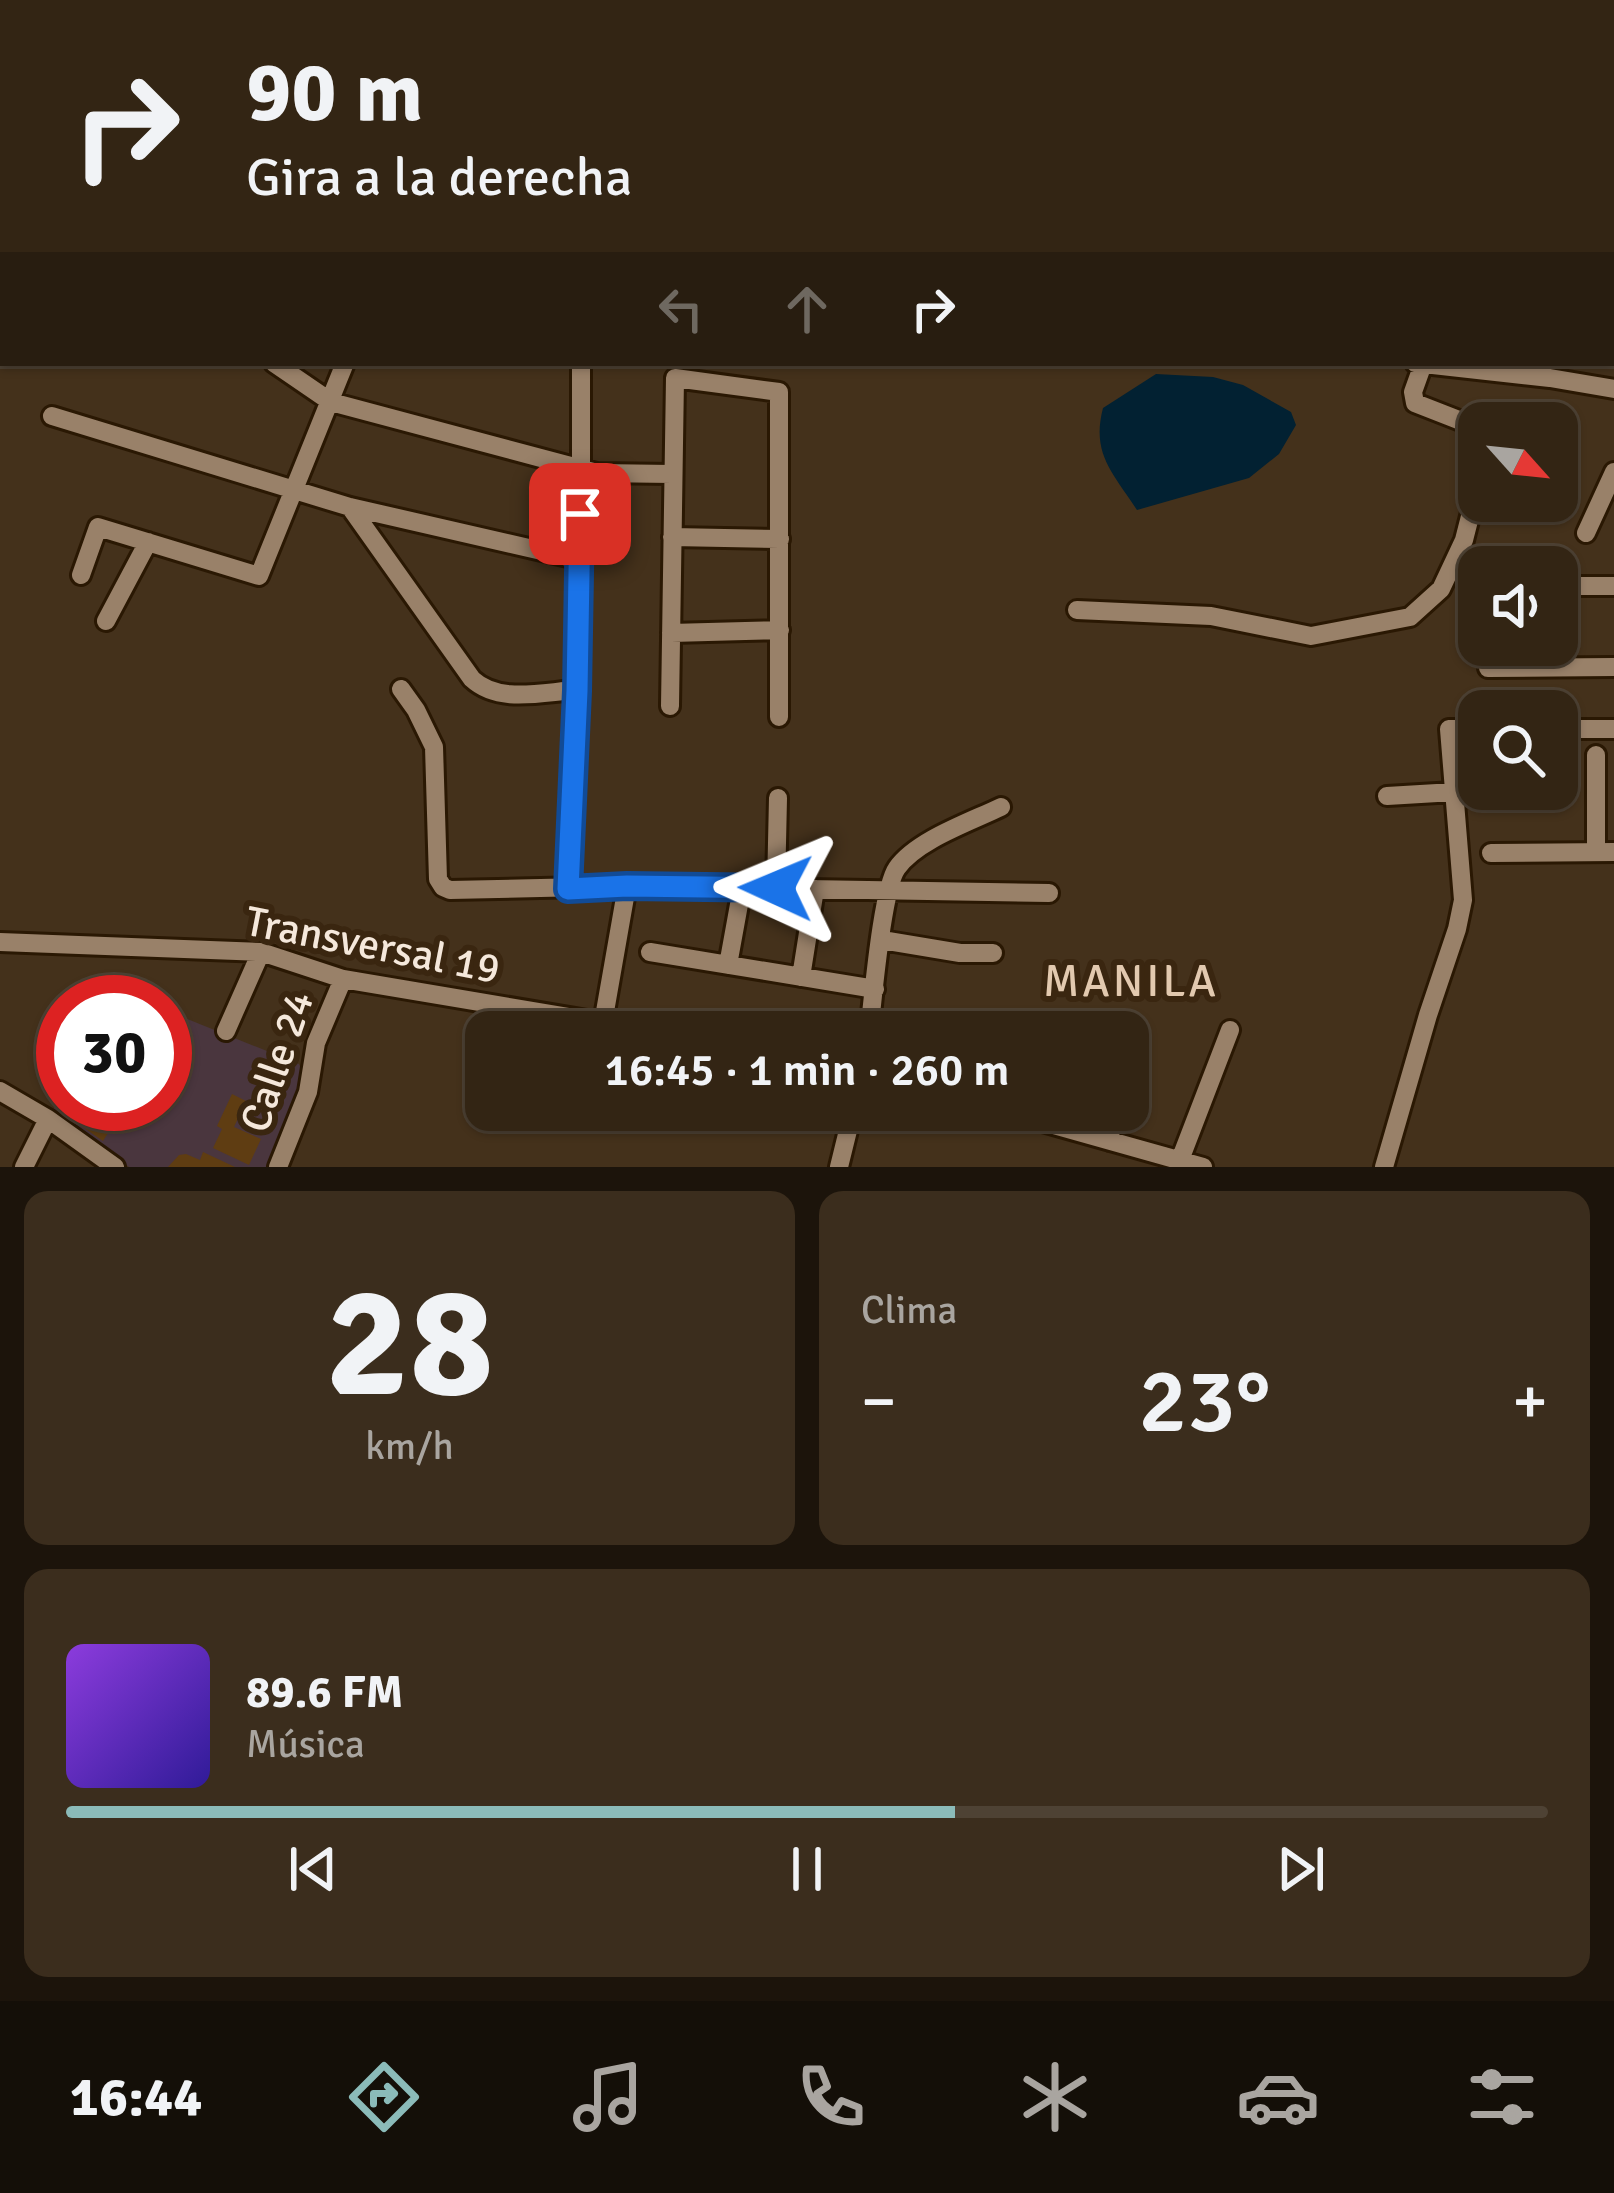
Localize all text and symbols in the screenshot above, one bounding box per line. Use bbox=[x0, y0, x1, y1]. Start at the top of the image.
text: 90 m bbox=[246, 41, 423, 145]
icon: right bbox=[48, 48, 204, 204]
text: Gira a la derecha bbox=[246, 144, 632, 211]
icon: left bbox=[648, 276, 714, 342]
icon: ahead bbox=[774, 276, 840, 342]
icon: right bbox=[900, 276, 966, 342]
north arrow bbox=[1458, 402, 1578, 522]
map controls bbox=[1458, 402, 1578, 810]
pin bbox=[529, 463, 631, 565]
icon: arrive bbox=[547, 481, 613, 547]
button: sound bbox=[1458, 546, 1578, 666]
button: search bbox=[1458, 690, 1578, 810]
position arrow bbox=[713, 825, 839, 951]
street label: Transversal 19 bbox=[241, 896, 504, 995]
district label: MANILA bbox=[1043, 954, 1219, 1009]
speed limit sign: 30 bbox=[36, 975, 192, 1131]
street label: Calle 24 bbox=[230, 984, 325, 1139]
text: 16:45 · 1 min · 260 m bbox=[605, 1043, 1009, 1098]
text: 28 bbox=[325, 1247, 494, 1440]
text: Clima bbox=[861, 1286, 957, 1334]
text: 23° bbox=[1139, 1346, 1270, 1457]
text: − bbox=[861, 1361, 897, 1442]
text: + bbox=[1512, 1361, 1548, 1442]
text: km/h bbox=[365, 1422, 454, 1470]
text: 89.6 FM bbox=[246, 1665, 403, 1720]
text: Música bbox=[246, 1720, 365, 1768]
icon: previous bbox=[280, 1836, 346, 1902]
icon: pause bbox=[774, 1836, 840, 1902]
icon: next bbox=[1268, 1836, 1334, 1902]
icon: directions bbox=[342, 2055, 426, 2139]
icon: music bbox=[566, 2055, 650, 2139]
icon: phone bbox=[789, 2055, 873, 2139]
icon: climate bbox=[1013, 2055, 1097, 2139]
icon: car bbox=[1236, 2055, 1320, 2139]
icon: filters bbox=[1460, 2055, 1544, 2139]
text: 16:44 bbox=[70, 2064, 202, 2131]

